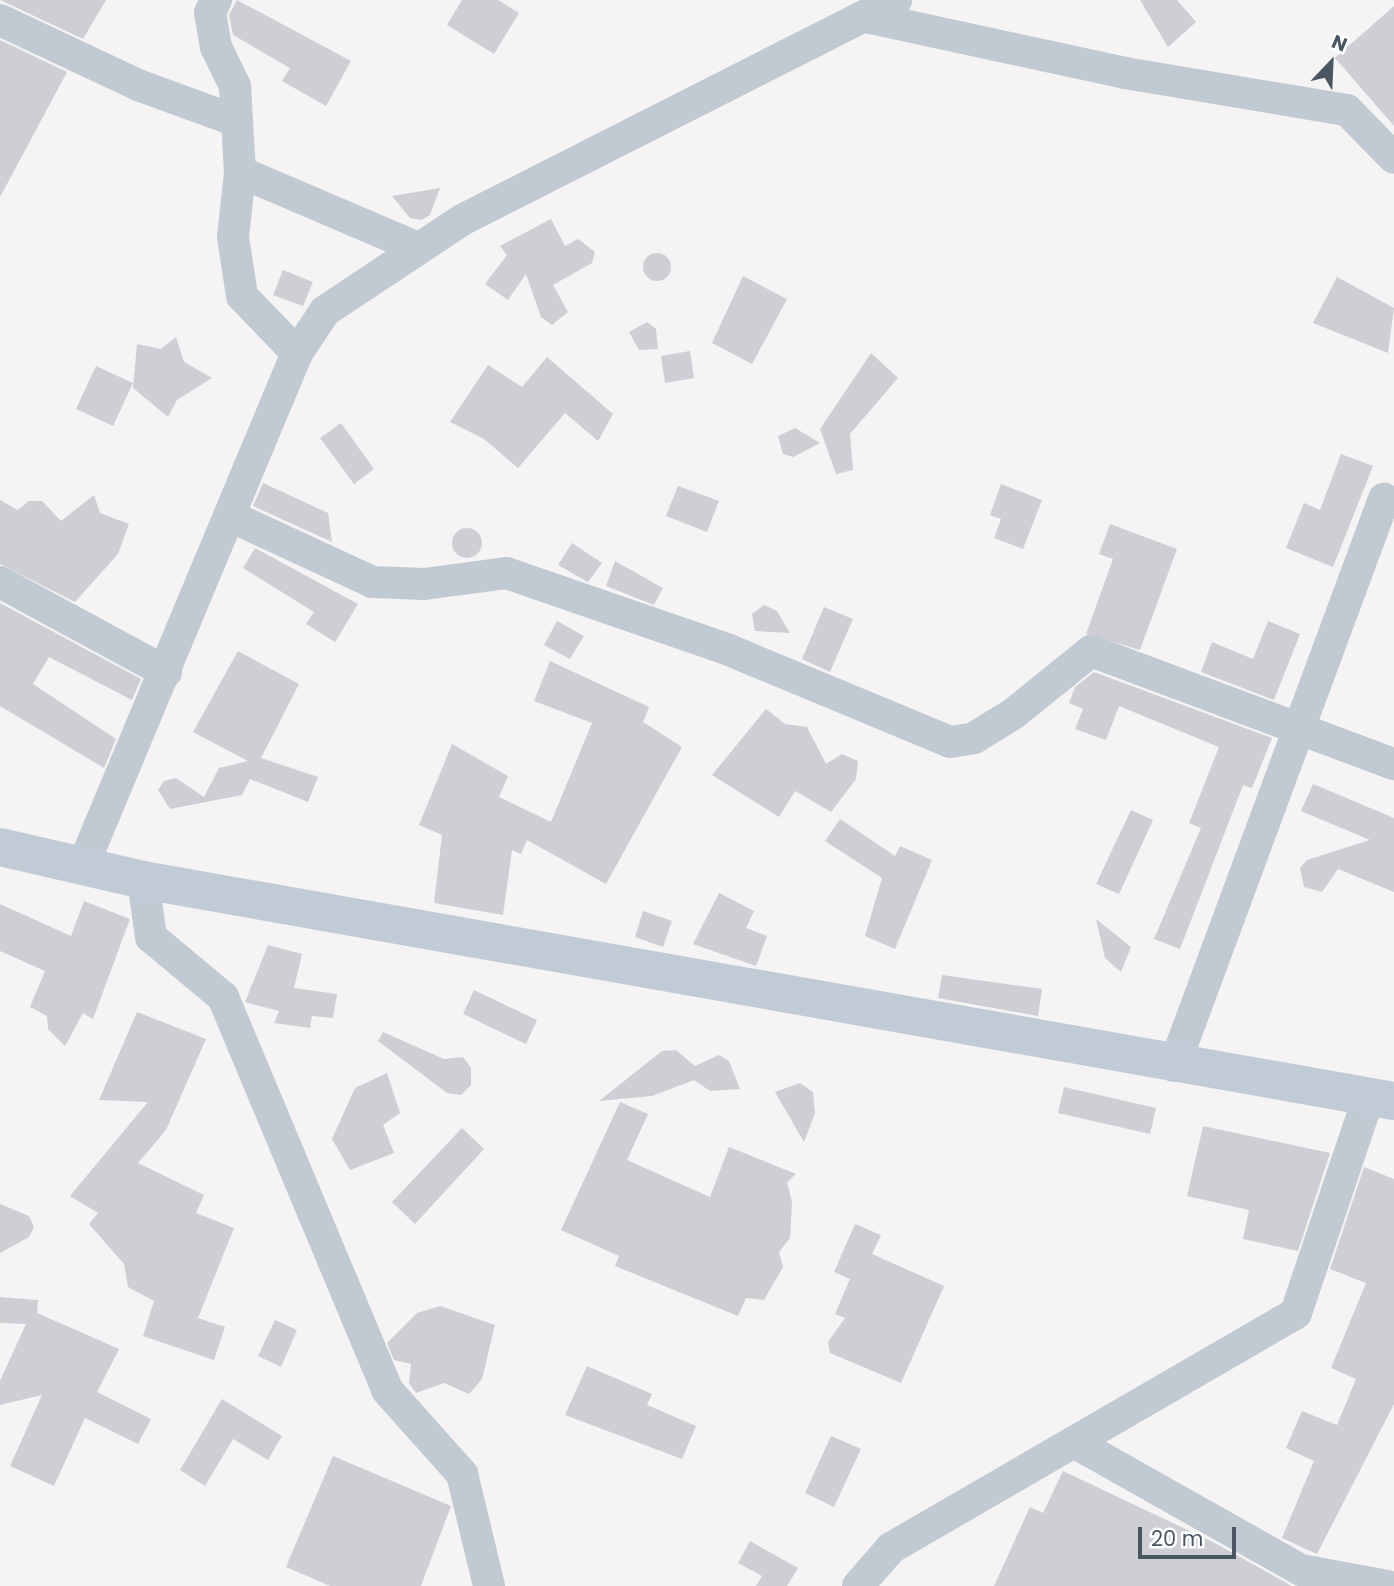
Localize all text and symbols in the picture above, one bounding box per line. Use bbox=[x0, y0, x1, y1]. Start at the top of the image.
north arrow bbox=[1296, 28, 1366, 98]
text: N bbox=[1328, 28, 1351, 58]
scale bar bbox=[1142, 1512, 1240, 1556]
text: 20 m bbox=[1151, 1524, 1204, 1553]

